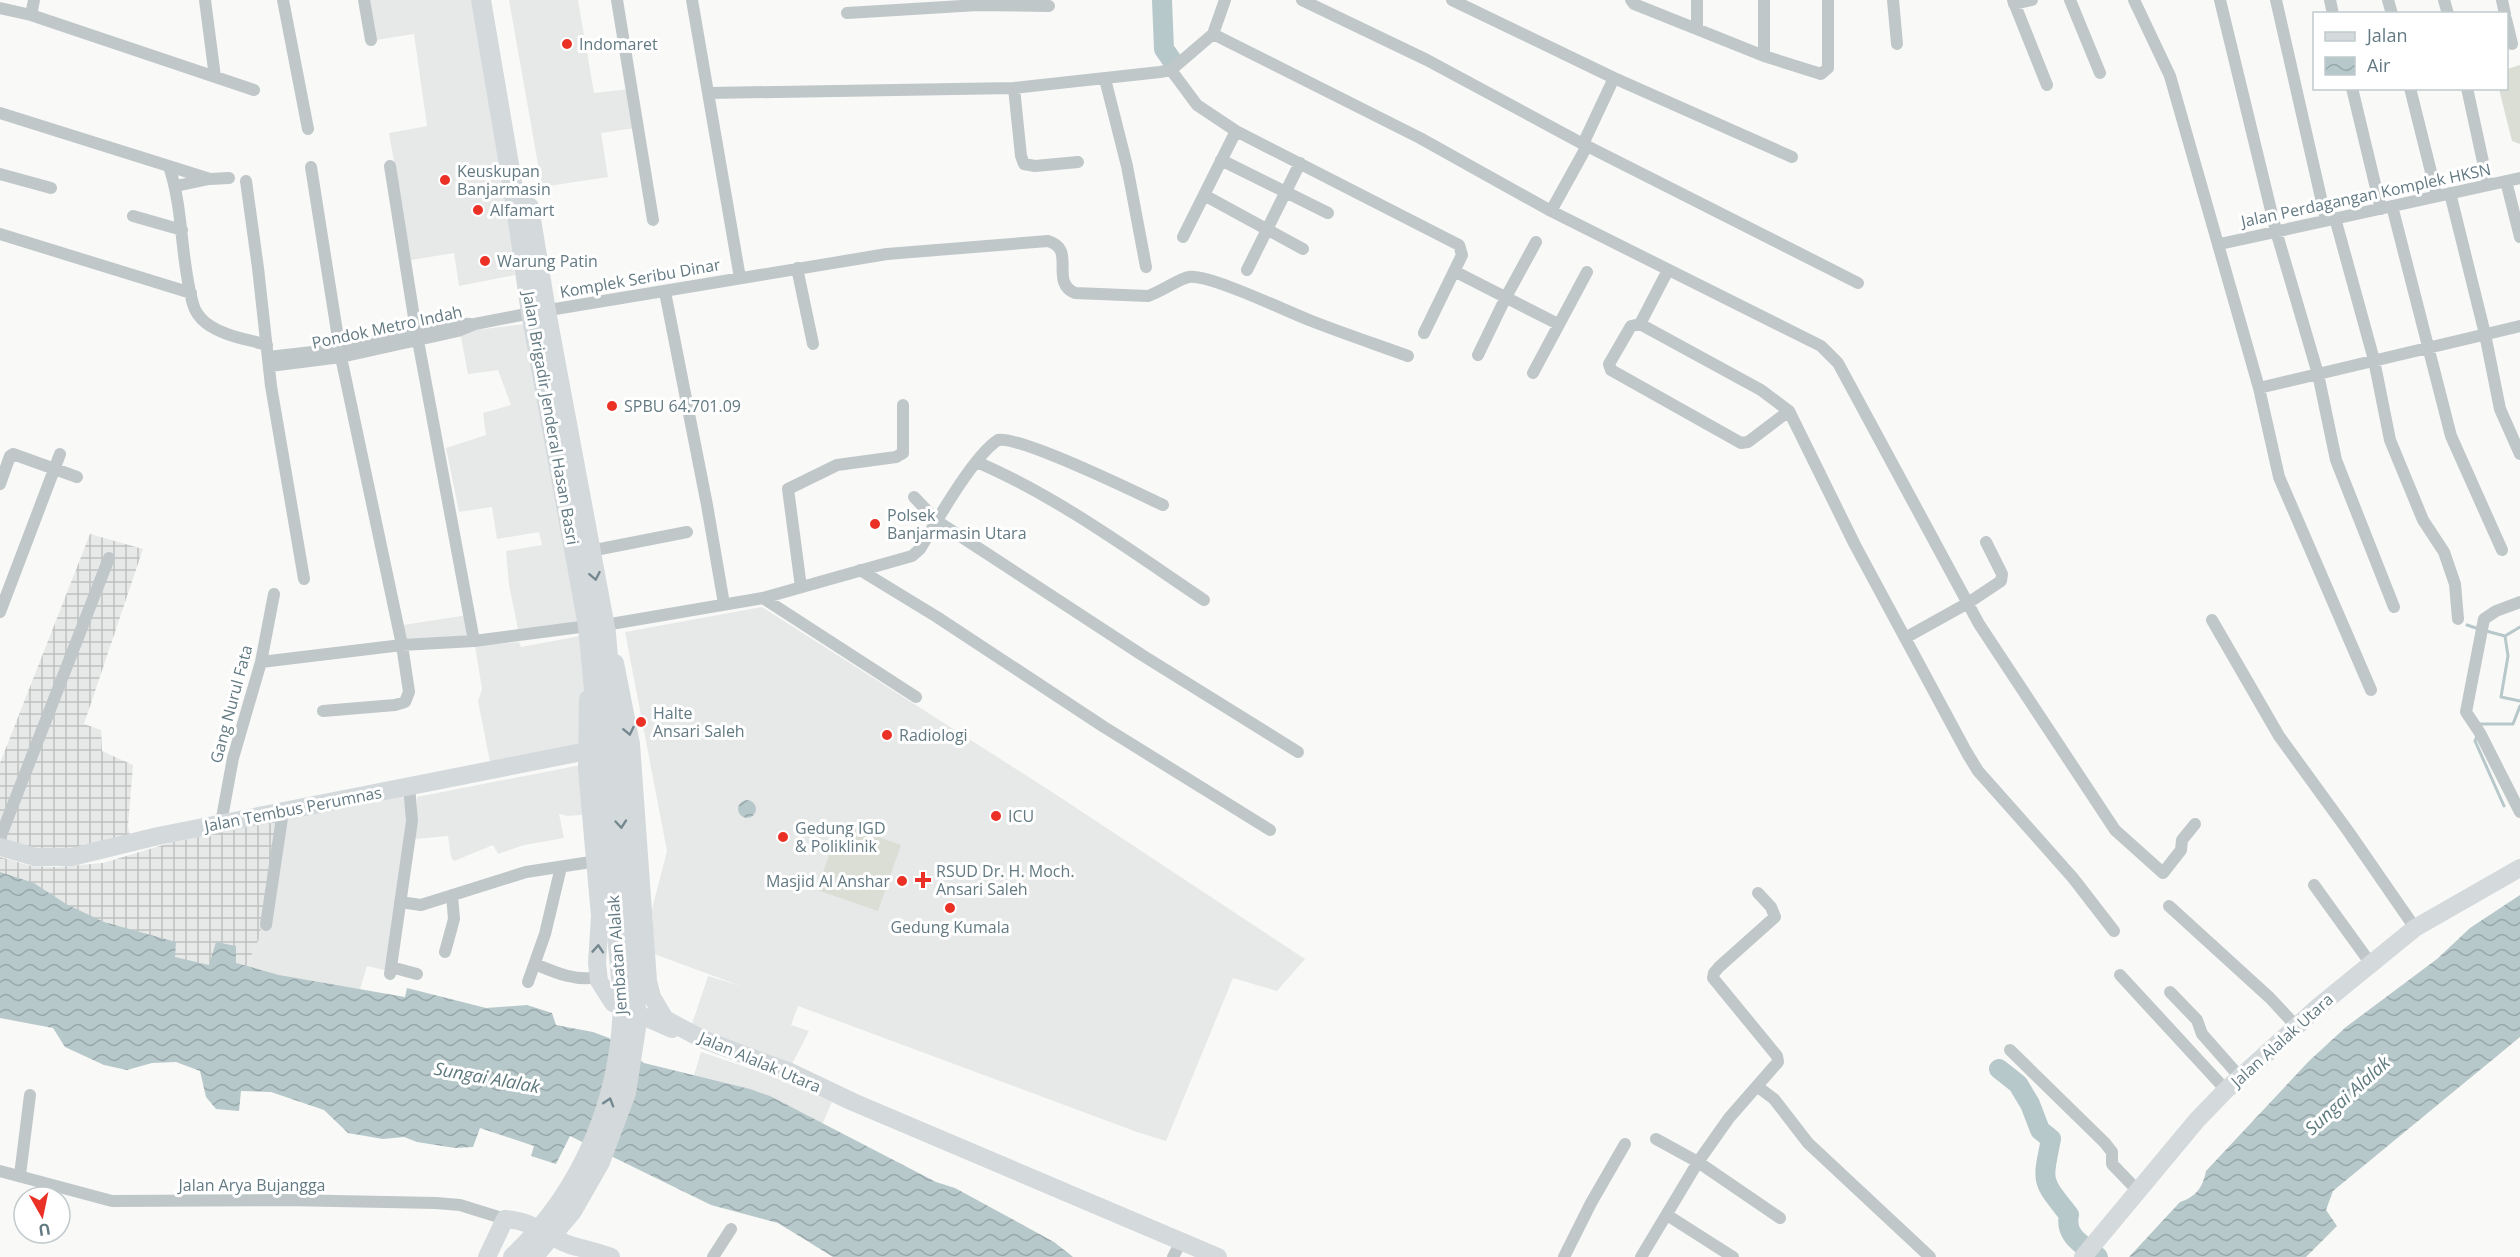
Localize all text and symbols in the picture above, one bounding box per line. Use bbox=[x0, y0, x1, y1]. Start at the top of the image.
legend bbox=[2313, 12, 2508, 90]
text: Jalan bbox=[2365, 23, 2407, 47]
place label: Indomaret bbox=[579, 33, 658, 55]
marker: Indomaret bbox=[560, 37, 574, 51]
text: Air bbox=[2367, 53, 2391, 77]
street label: Jalan Perdagangan Komplek HKSN bbox=[2237, 158, 2493, 233]
place label: Keuskupan Banjarmasin bbox=[457, 160, 551, 200]
marker: Keuskupan Banjarmasin bbox=[438, 173, 452, 187]
place label: Alfamart bbox=[490, 199, 555, 221]
marker: Alfamart bbox=[471, 203, 485, 217]
place label: Warung Patin bbox=[497, 250, 598, 272]
street label: Komplek Seribu Dinar bbox=[558, 253, 722, 303]
marker: Warung Patin bbox=[478, 254, 492, 268]
street label: Jalan Brigadir Jenderal Hasan Basri bbox=[517, 287, 584, 547]
street label: Pondok Metro Indah bbox=[310, 300, 464, 354]
place label: SPBU 64.701.09 bbox=[624, 395, 741, 417]
marker: SPBU 64.701.09 bbox=[605, 399, 619, 413]
place label: Polsek Banjarmasin Utara bbox=[887, 504, 1027, 544]
marker: Polsek Banjarmasin Utara bbox=[868, 517, 882, 531]
one-way arrow bbox=[588, 571, 601, 581]
street label: Gang Nurul Fata bbox=[205, 643, 257, 765]
place label: Halte Ansari Saleh bbox=[653, 702, 745, 742]
marker: Halte Ansari Saleh bbox=[634, 715, 648, 729]
place label: Radiologi bbox=[899, 724, 968, 746]
one-way arrow bbox=[621, 726, 634, 736]
marker: Radiologi bbox=[880, 728, 894, 742]
street label: Jalan Tembus Perumnas bbox=[200, 781, 384, 837]
place label: ICU bbox=[1008, 805, 1034, 827]
marker: ICU bbox=[989, 809, 1003, 823]
place label: Gedung IGD & Poliklinik bbox=[795, 817, 886, 857]
one-way arrow bbox=[614, 819, 627, 828]
marker: Gedung IGD & Poliklinik bbox=[776, 830, 790, 844]
place label: RSUD Dr. H. Moch. Ansari Saleh bbox=[936, 860, 1074, 900]
place label: Masjid Al Anshar bbox=[766, 870, 890, 892]
marker: RSUD Dr. H. Moch. Ansari Saleh bbox=[914, 871, 932, 889]
marker: Masjid Al Anshar bbox=[895, 874, 909, 888]
street label: Jembatan Alalak bbox=[602, 894, 632, 1017]
marker: Gedung Kumala bbox=[943, 901, 957, 915]
place label: Gedung Kumala bbox=[890, 916, 1010, 938]
one-way arrow bbox=[591, 945, 604, 954]
street label: Jalan Alalak Utara bbox=[2225, 988, 2338, 1093]
street label: Jalan Alalak Utara bbox=[694, 1026, 824, 1098]
water label: Sungai Alalak bbox=[2299, 1050, 2396, 1140]
water label: Sungai Alalak bbox=[432, 1056, 543, 1098]
one-way arrow bbox=[602, 1097, 614, 1107]
street label: Jalan Arya Bujangga bbox=[177, 1174, 325, 1196]
north arrow bbox=[12, 1185, 72, 1245]
text: U bbox=[37, 1218, 52, 1242]

